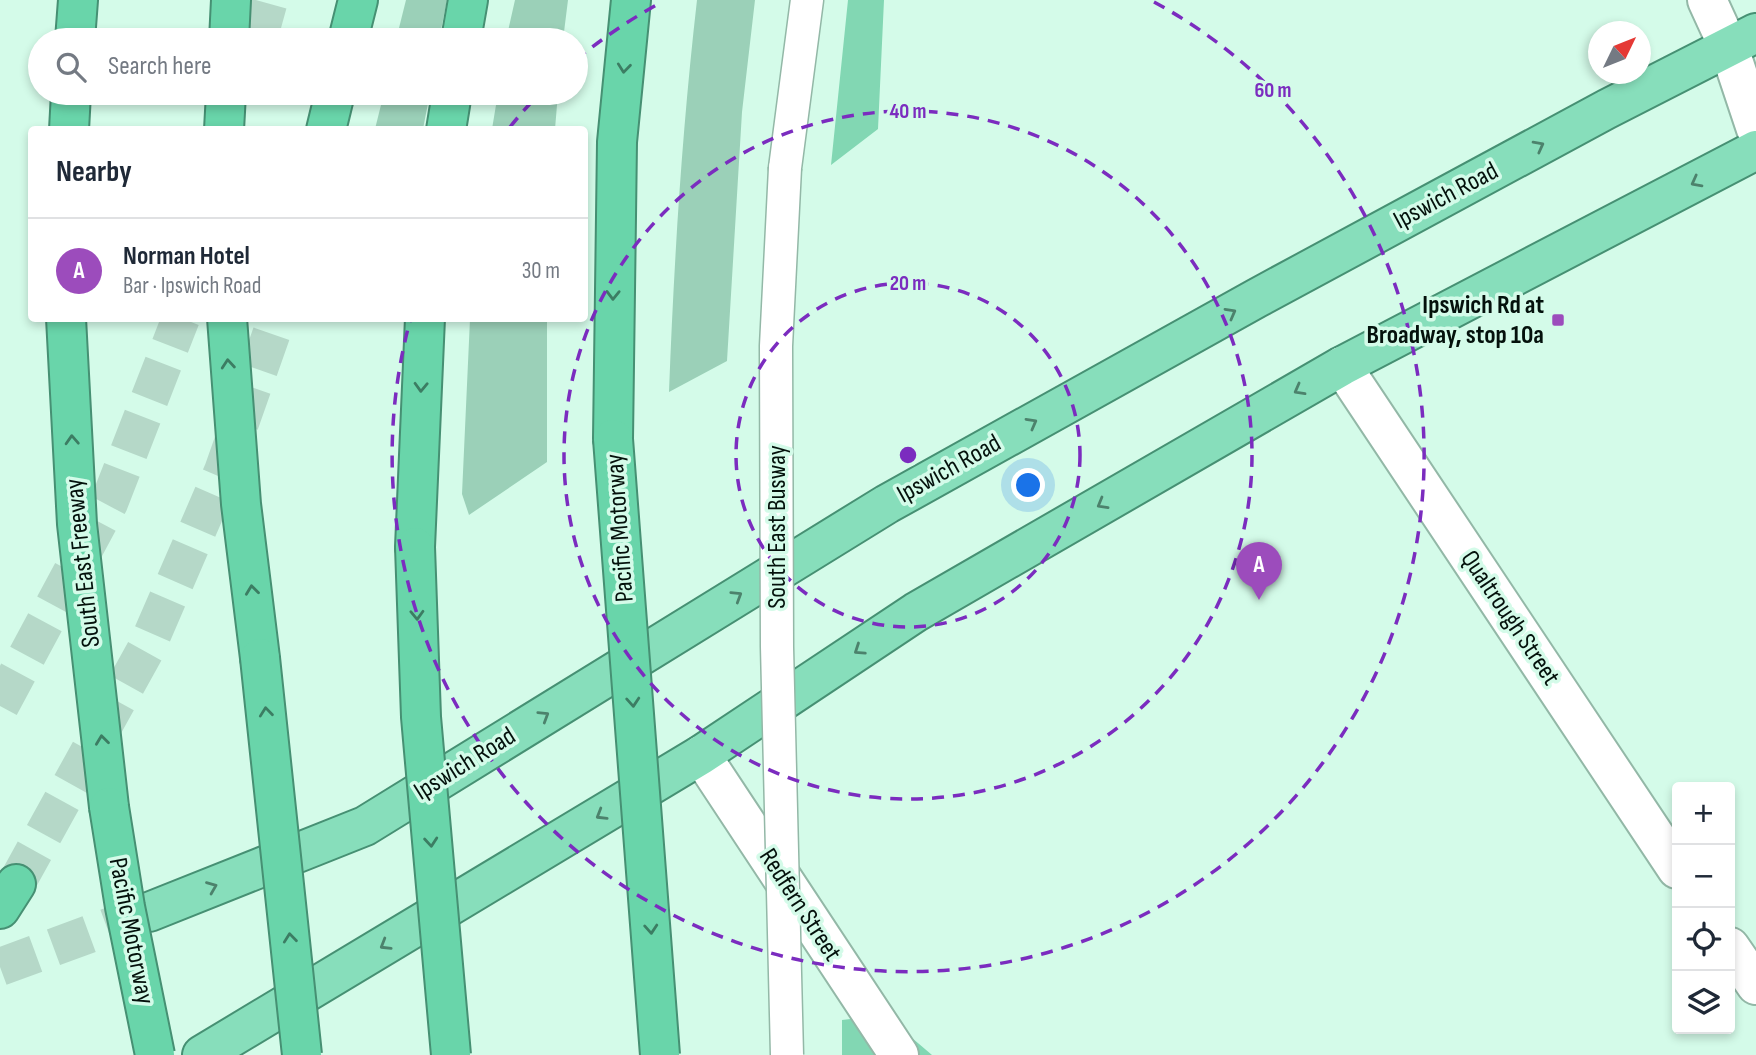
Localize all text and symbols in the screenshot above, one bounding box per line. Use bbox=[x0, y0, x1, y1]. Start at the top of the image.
north arrow bbox=[1588, 21, 1651, 84]
search box bbox=[28, 28, 588, 105]
icon: search bbox=[52, 48, 90, 86]
text: Search here bbox=[108, 51, 211, 82]
one-way arrow bbox=[617, 63, 632, 74]
text: 60 m bbox=[1254, 78, 1292, 103]
text: 40 m bbox=[890, 99, 926, 124]
one-way arrow bbox=[1531, 141, 1544, 154]
text: Nearby bbox=[56, 154, 132, 190]
street label: Ipswich Road bbox=[1388, 156, 1504, 236]
one-way arrow bbox=[1690, 173, 1703, 187]
text: Norman Hotel bbox=[123, 241, 250, 272]
text: A bbox=[74, 257, 84, 285]
text: 30 m bbox=[522, 257, 560, 285]
text: 20 m bbox=[890, 271, 926, 296]
text: Bar · Ipswich Road bbox=[123, 272, 261, 300]
one-way arrow bbox=[605, 290, 621, 301]
place label: Ipswich Rd at Broadway, stop 10a bbox=[1367, 290, 1544, 351]
one-way arrow bbox=[1224, 308, 1236, 321]
marker: Ipswich Rd at Broadway, stop 10a bbox=[1550, 312, 1566, 328]
one-way arrow bbox=[221, 358, 236, 369]
one-way arrow bbox=[414, 381, 429, 392]
one-way arrow bbox=[1294, 382, 1307, 395]
one-way arrow bbox=[1025, 418, 1037, 431]
street label: Ipswich Road bbox=[892, 428, 1006, 510]
one-way arrow bbox=[65, 434, 80, 445]
centre of rings bbox=[896, 443, 920, 467]
street label: South East Busway bbox=[762, 445, 793, 609]
street label: Pacific Motorway bbox=[599, 453, 641, 603]
your location bbox=[1011, 468, 1045, 502]
street label: South East Freeway bbox=[59, 477, 107, 649]
one-way arrow bbox=[1097, 495, 1110, 508]
pin: A bbox=[1236, 542, 1282, 600]
street label: Qualtrough Street bbox=[1454, 545, 1566, 691]
one-way arrow bbox=[244, 584, 259, 596]
one-way arrow bbox=[730, 592, 743, 605]
one-way arrow bbox=[410, 610, 425, 621]
one-way arrow bbox=[854, 642, 867, 654]
one-way arrow bbox=[626, 697, 641, 708]
one-way arrow bbox=[259, 706, 274, 717]
one-way arrow bbox=[536, 711, 549, 724]
street label: Ipswich Road bbox=[409, 721, 521, 807]
one-way arrow bbox=[94, 734, 109, 745]
map controls bbox=[1672, 782, 1735, 1034]
button: + bbox=[1672, 782, 1735, 845]
one-way arrow bbox=[595, 807, 608, 820]
one-way arrow bbox=[424, 837, 439, 848]
street label: Redfern Street bbox=[752, 843, 848, 967]
button: − bbox=[1672, 845, 1735, 908]
street label: Pacific Motorway bbox=[102, 855, 160, 1007]
one-way arrow bbox=[205, 881, 217, 895]
button: locate bbox=[1672, 908, 1735, 971]
one-way arrow bbox=[643, 924, 658, 935]
one-way arrow bbox=[283, 933, 298, 944]
one-way arrow bbox=[379, 937, 392, 950]
button: layers bbox=[1672, 971, 1735, 1034]

